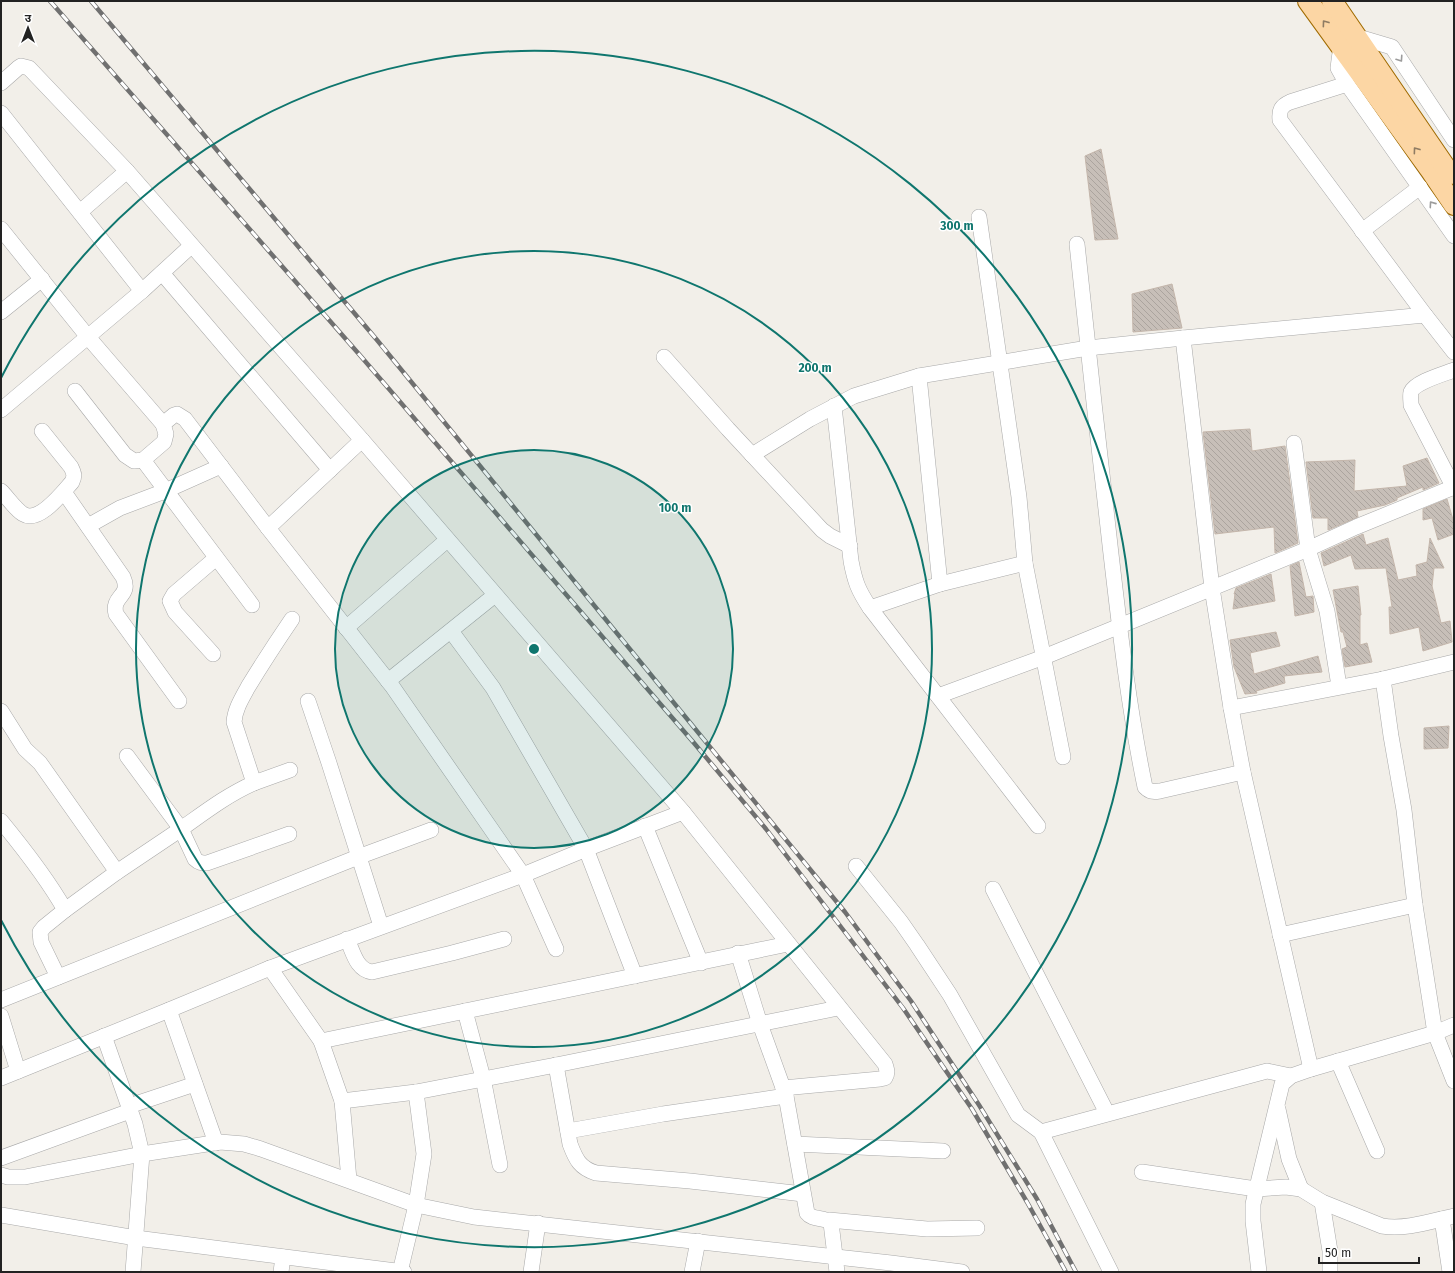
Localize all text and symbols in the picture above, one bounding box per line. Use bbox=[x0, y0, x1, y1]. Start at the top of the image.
north arrow bbox=[8, 8, 48, 48]
text: उ bbox=[25, 12, 32, 25]
one-way arrow bbox=[1322, 20, 1329, 27]
one-way arrow bbox=[1395, 55, 1403, 62]
one-way arrow bbox=[1413, 147, 1421, 154]
one-way arrow bbox=[1429, 201, 1437, 208]
text: 300 m bbox=[939, 219, 974, 233]
text: 200 m bbox=[798, 361, 832, 375]
text: 100 m bbox=[659, 501, 691, 515]
centre of rings bbox=[527, 642, 541, 656]
scale bar bbox=[1319, 1239, 1419, 1265]
text: 50 m bbox=[1325, 1246, 1351, 1260]

